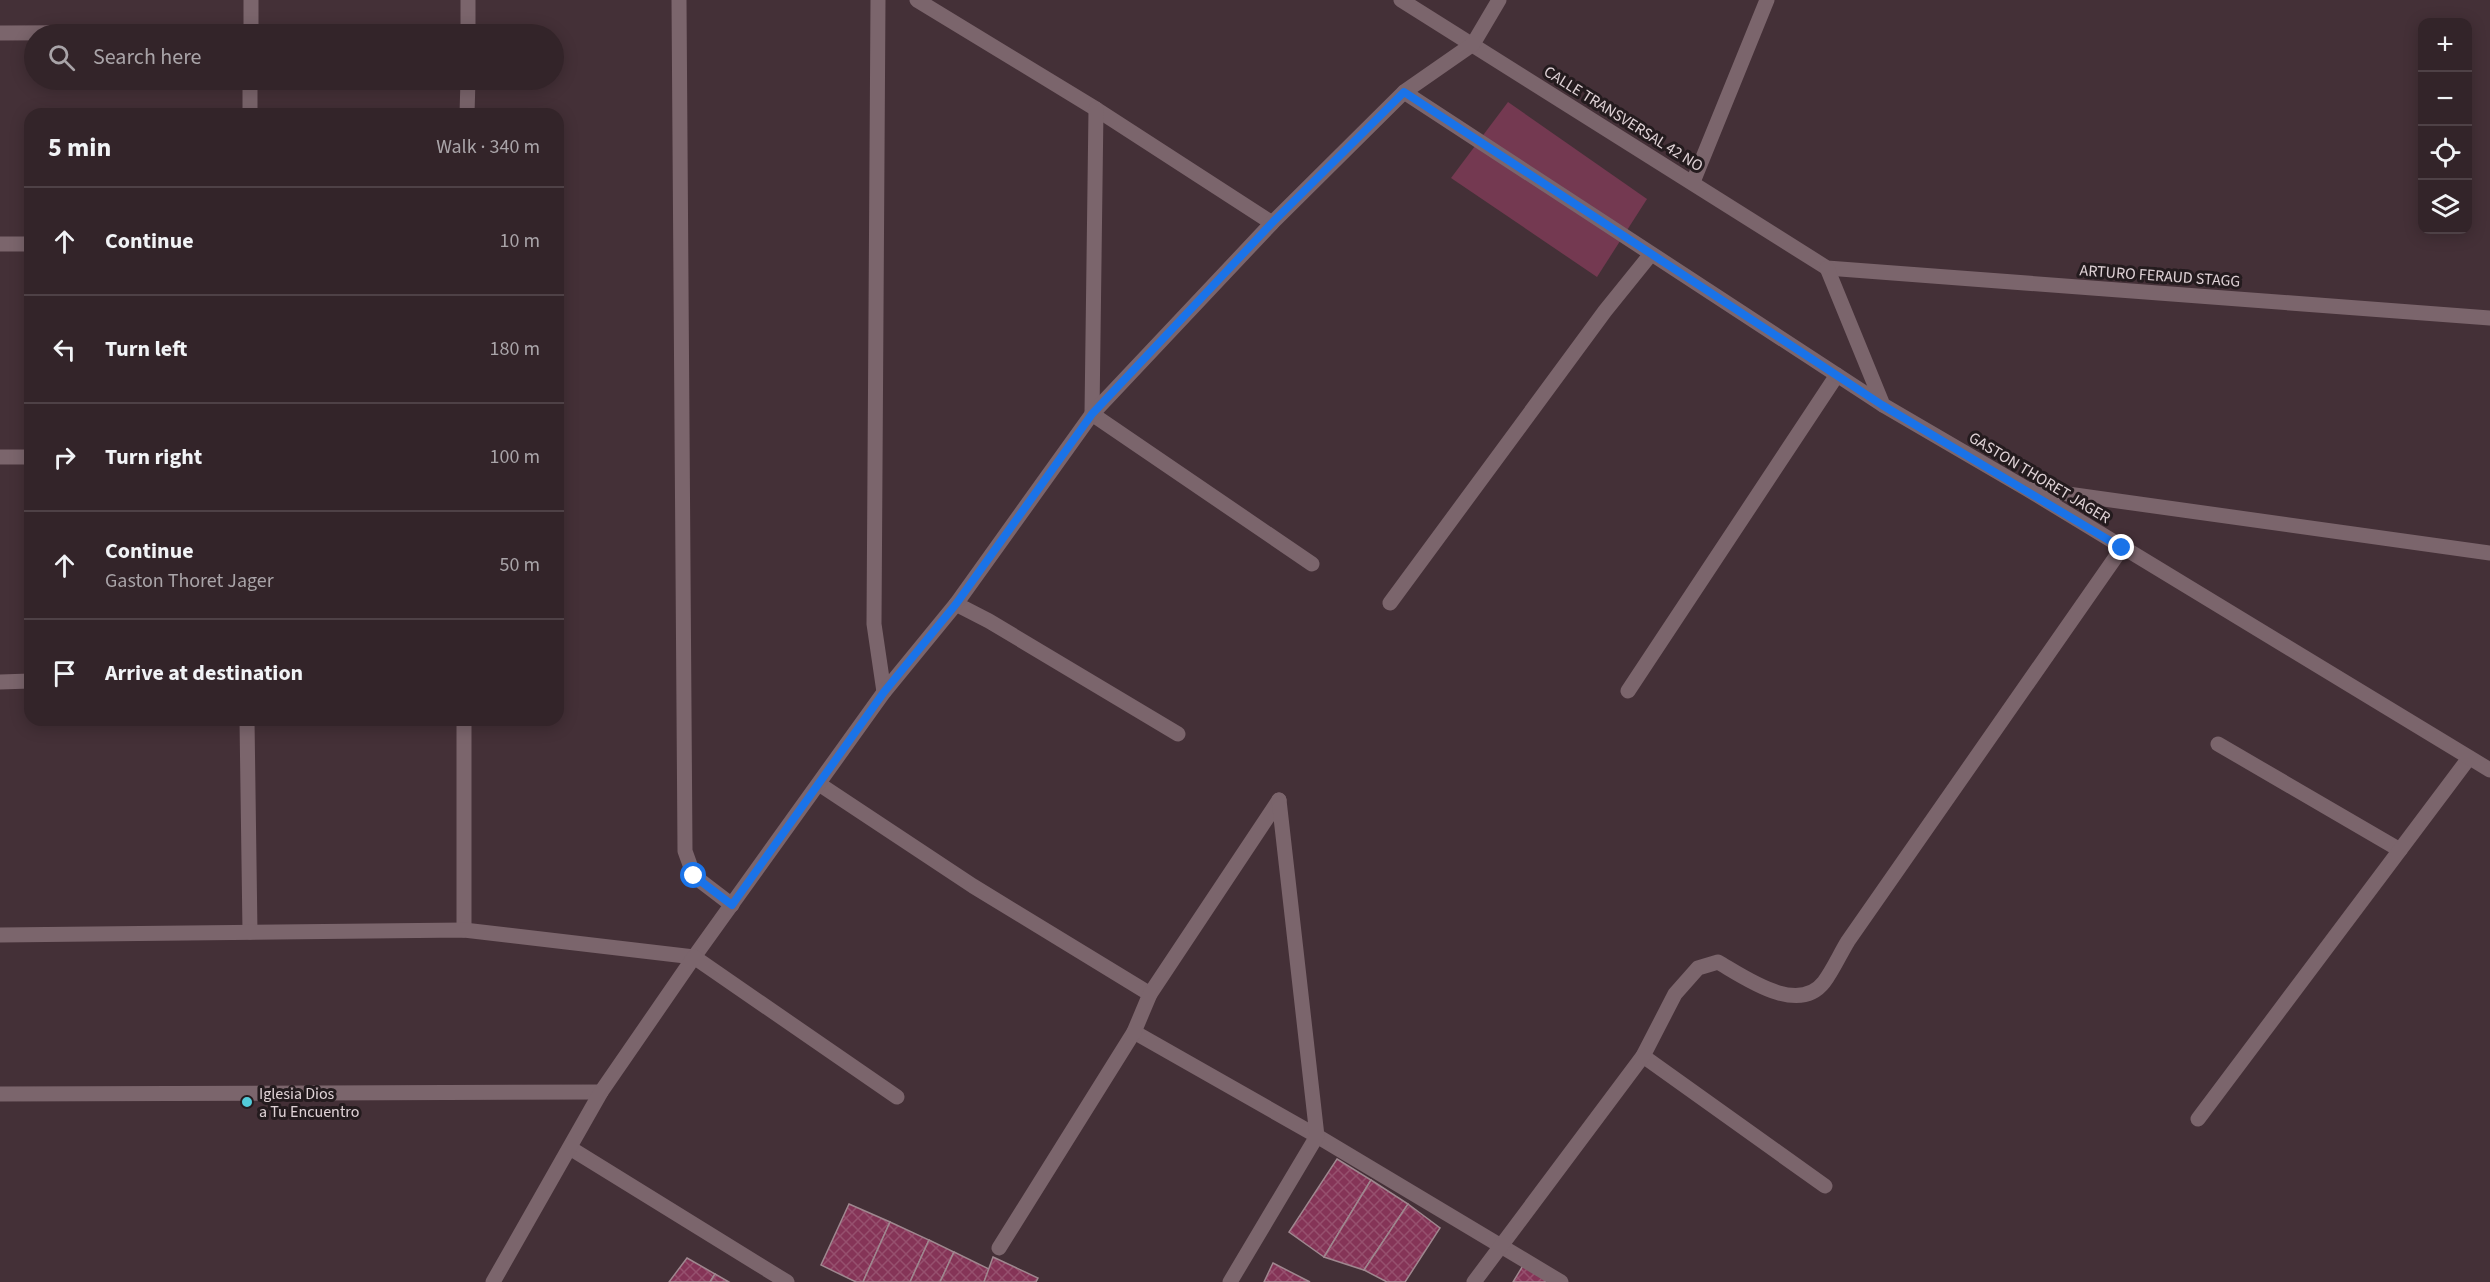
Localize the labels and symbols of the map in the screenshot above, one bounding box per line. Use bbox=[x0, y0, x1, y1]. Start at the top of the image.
street label: CALLE TRANSVERSAL 42 NO bbox=[1540, 61, 1707, 177]
street label: ARTURO FERAUD STAGG bbox=[2079, 259, 2241, 293]
street label: GASTON THORET JAGER bbox=[1965, 427, 2114, 529]
route end bbox=[2108, 534, 2134, 560]
route start bbox=[680, 862, 706, 888]
place label: Iglesia Dios a Tu Encuentro bbox=[259, 1083, 359, 1123]
marker: Iglesia Dios a Tu Encuentro bbox=[240, 1095, 254, 1109]

